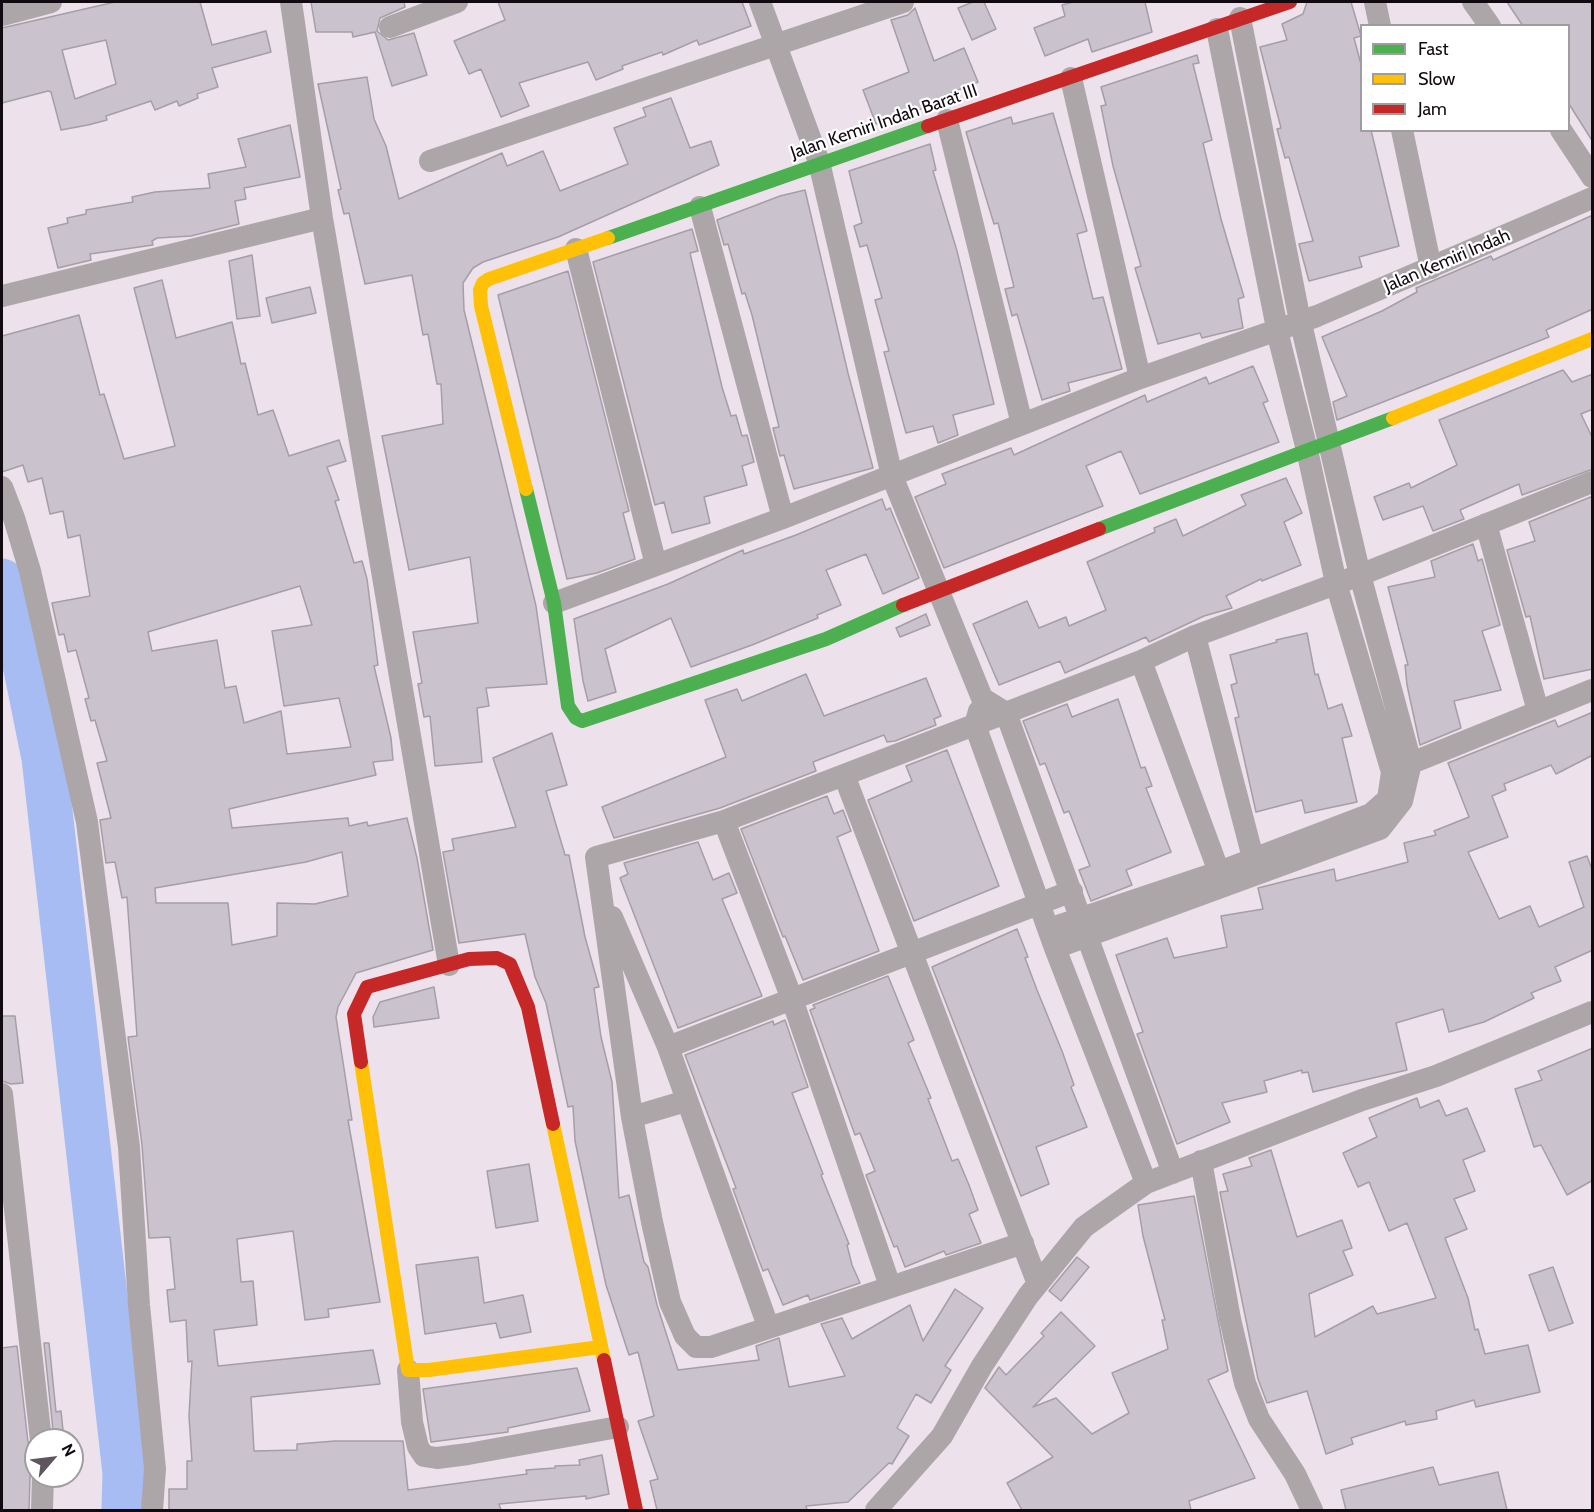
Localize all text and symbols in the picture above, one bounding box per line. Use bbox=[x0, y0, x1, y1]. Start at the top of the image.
legend bbox=[1360, 24, 1570, 132]
text: Fast bbox=[1418, 38, 1449, 60]
text: Slow bbox=[1418, 68, 1455, 90]
street label: Jalan Kemiri Indah Barat III bbox=[788, 80, 980, 164]
text: Jam bbox=[1418, 98, 1447, 120]
street label: Jalan Kemiri Indah bbox=[1381, 225, 1513, 297]
north arrow bbox=[24, 1428, 84, 1488]
text: N bbox=[58, 1441, 80, 1460]

